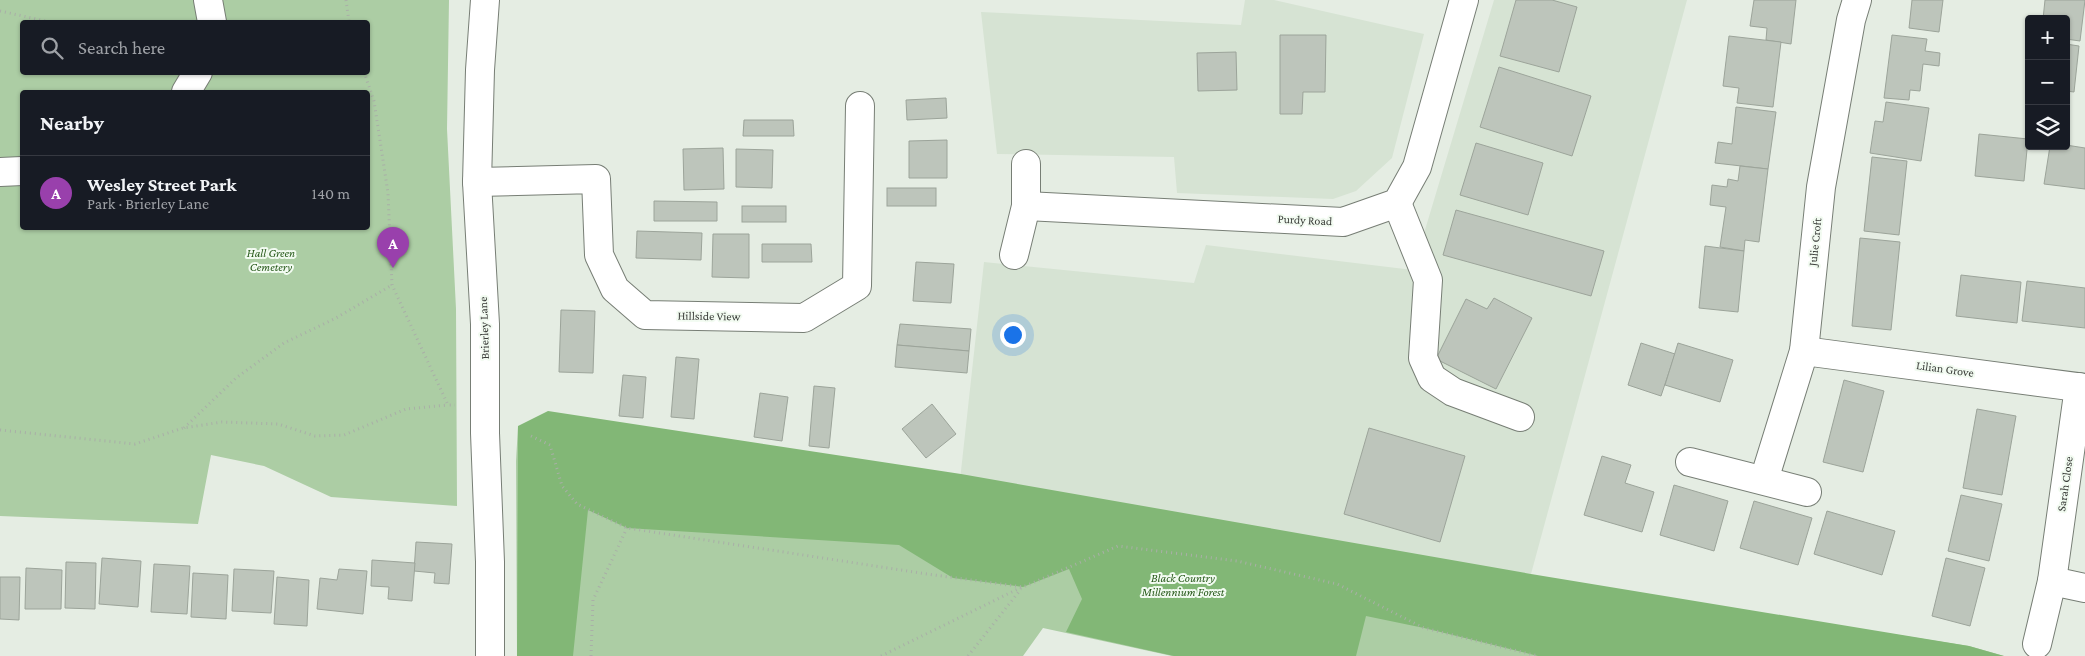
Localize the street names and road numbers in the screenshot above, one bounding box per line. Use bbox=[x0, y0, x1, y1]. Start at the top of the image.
street label: Purdy Road bbox=[1277, 212, 1333, 228]
street label: Julie Croft bbox=[1805, 216, 1825, 268]
street label: Brierley Lane bbox=[476, 296, 492, 360]
street label: Hillside View bbox=[677, 308, 741, 324]
street label: Lilian Grove bbox=[1915, 358, 1975, 380]
street label: Sarah Close bbox=[2054, 455, 2076, 513]

